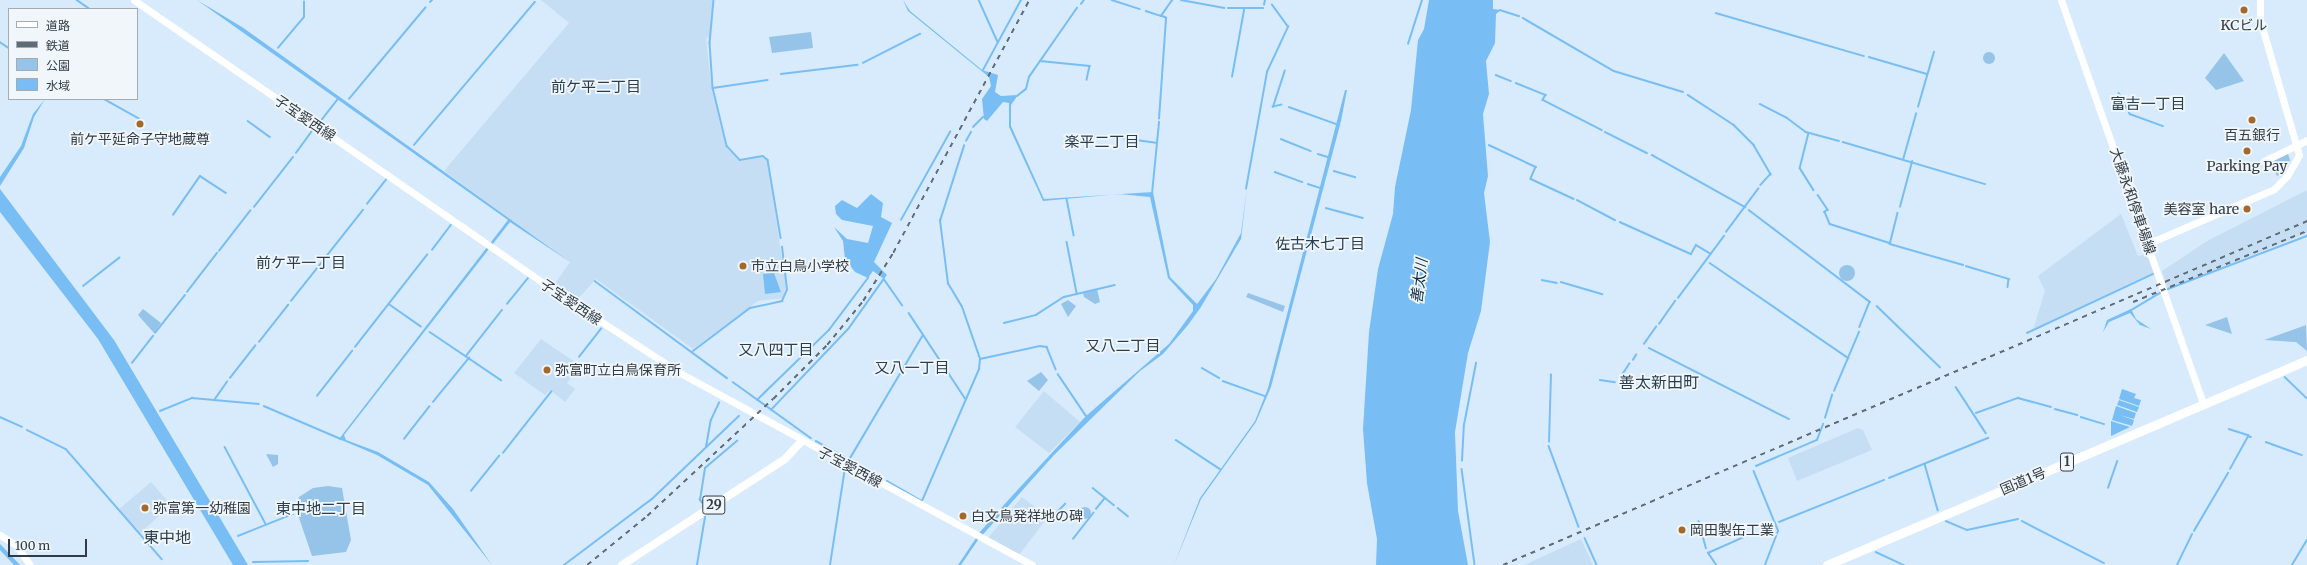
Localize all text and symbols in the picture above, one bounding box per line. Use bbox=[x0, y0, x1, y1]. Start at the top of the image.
marker: KCビル bbox=[2239, 5, 2249, 15]
legend bbox=[8, 8, 138, 100]
place label: KCビル bbox=[2221, 17, 2267, 33]
text: 道路 bbox=[46, 18, 70, 33]
text: 鉄道 bbox=[46, 38, 70, 53]
text: 公園 bbox=[46, 58, 70, 73]
text: 水域 bbox=[46, 78, 70, 93]
district label: 前ケ平二丁目 bbox=[551, 78, 641, 96]
street label: 子宝愛西線 bbox=[271, 91, 339, 145]
district label: 富吉一丁目 bbox=[2111, 95, 2185, 113]
marker: 百五銀行 bbox=[2247, 115, 2257, 125]
marker: 前ケ平延命子守地蔵尊 bbox=[135, 119, 145, 129]
place label: 百五銀行 bbox=[2224, 127, 2280, 143]
place label: 前ケ平延命子守地蔵尊 bbox=[70, 131, 210, 147]
district label: 楽平二丁目 bbox=[1065, 133, 1139, 151]
street label: 大藤永和停車場線 bbox=[2107, 145, 2159, 257]
marker: Parking Pay bbox=[2242, 146, 2252, 156]
place label: Parking Pay bbox=[2207, 158, 2287, 174]
place label: 美容室 hare bbox=[2164, 201, 2239, 217]
marker: 美容室 hare bbox=[2242, 204, 2252, 214]
district label: 佐古木七丁目 bbox=[1275, 235, 1365, 253]
district label: 前ケ平一丁目 bbox=[256, 254, 346, 272]
place label: 市立白鳥小学校 bbox=[751, 258, 849, 274]
water label: 善太川 bbox=[1407, 258, 1431, 304]
marker: 市立白鳥小学校 bbox=[738, 261, 748, 271]
street label: 子宝愛西線 bbox=[537, 275, 605, 329]
district label: 又八二丁目 bbox=[1086, 337, 1160, 355]
district label: 又八四丁目 bbox=[739, 341, 813, 359]
district label: 又八一丁目 bbox=[875, 359, 949, 377]
place label: 弥富町立白鳥保育所 bbox=[555, 362, 681, 378]
marker: 弥富町立白鳥保育所 bbox=[542, 365, 552, 375]
district label: 善太新田町 bbox=[1619, 372, 1699, 392]
street label: 子宝愛西線 bbox=[815, 443, 885, 491]
road number: 1 bbox=[2059, 451, 2075, 473]
street label: 国道1号 bbox=[1997, 464, 2049, 498]
road number: 29 bbox=[702, 494, 726, 516]
place label: 弥富第一幼稚園 bbox=[153, 500, 251, 516]
district label: 東中地二丁目 bbox=[276, 500, 366, 518]
marker: 弥富第一幼稚園 bbox=[140, 503, 150, 513]
place label: 白文鳥発祥地の碑 bbox=[971, 508, 1083, 524]
marker: 白文鳥発祥地の碑 bbox=[958, 511, 968, 521]
place label: 岡田製缶工業 bbox=[1690, 522, 1774, 538]
marker: 岡田製缶工業 bbox=[1677, 525, 1687, 535]
district label: 東中地 bbox=[143, 527, 191, 547]
scale bar bbox=[10, 531, 89, 557]
text: 100 m bbox=[15, 538, 50, 553]

